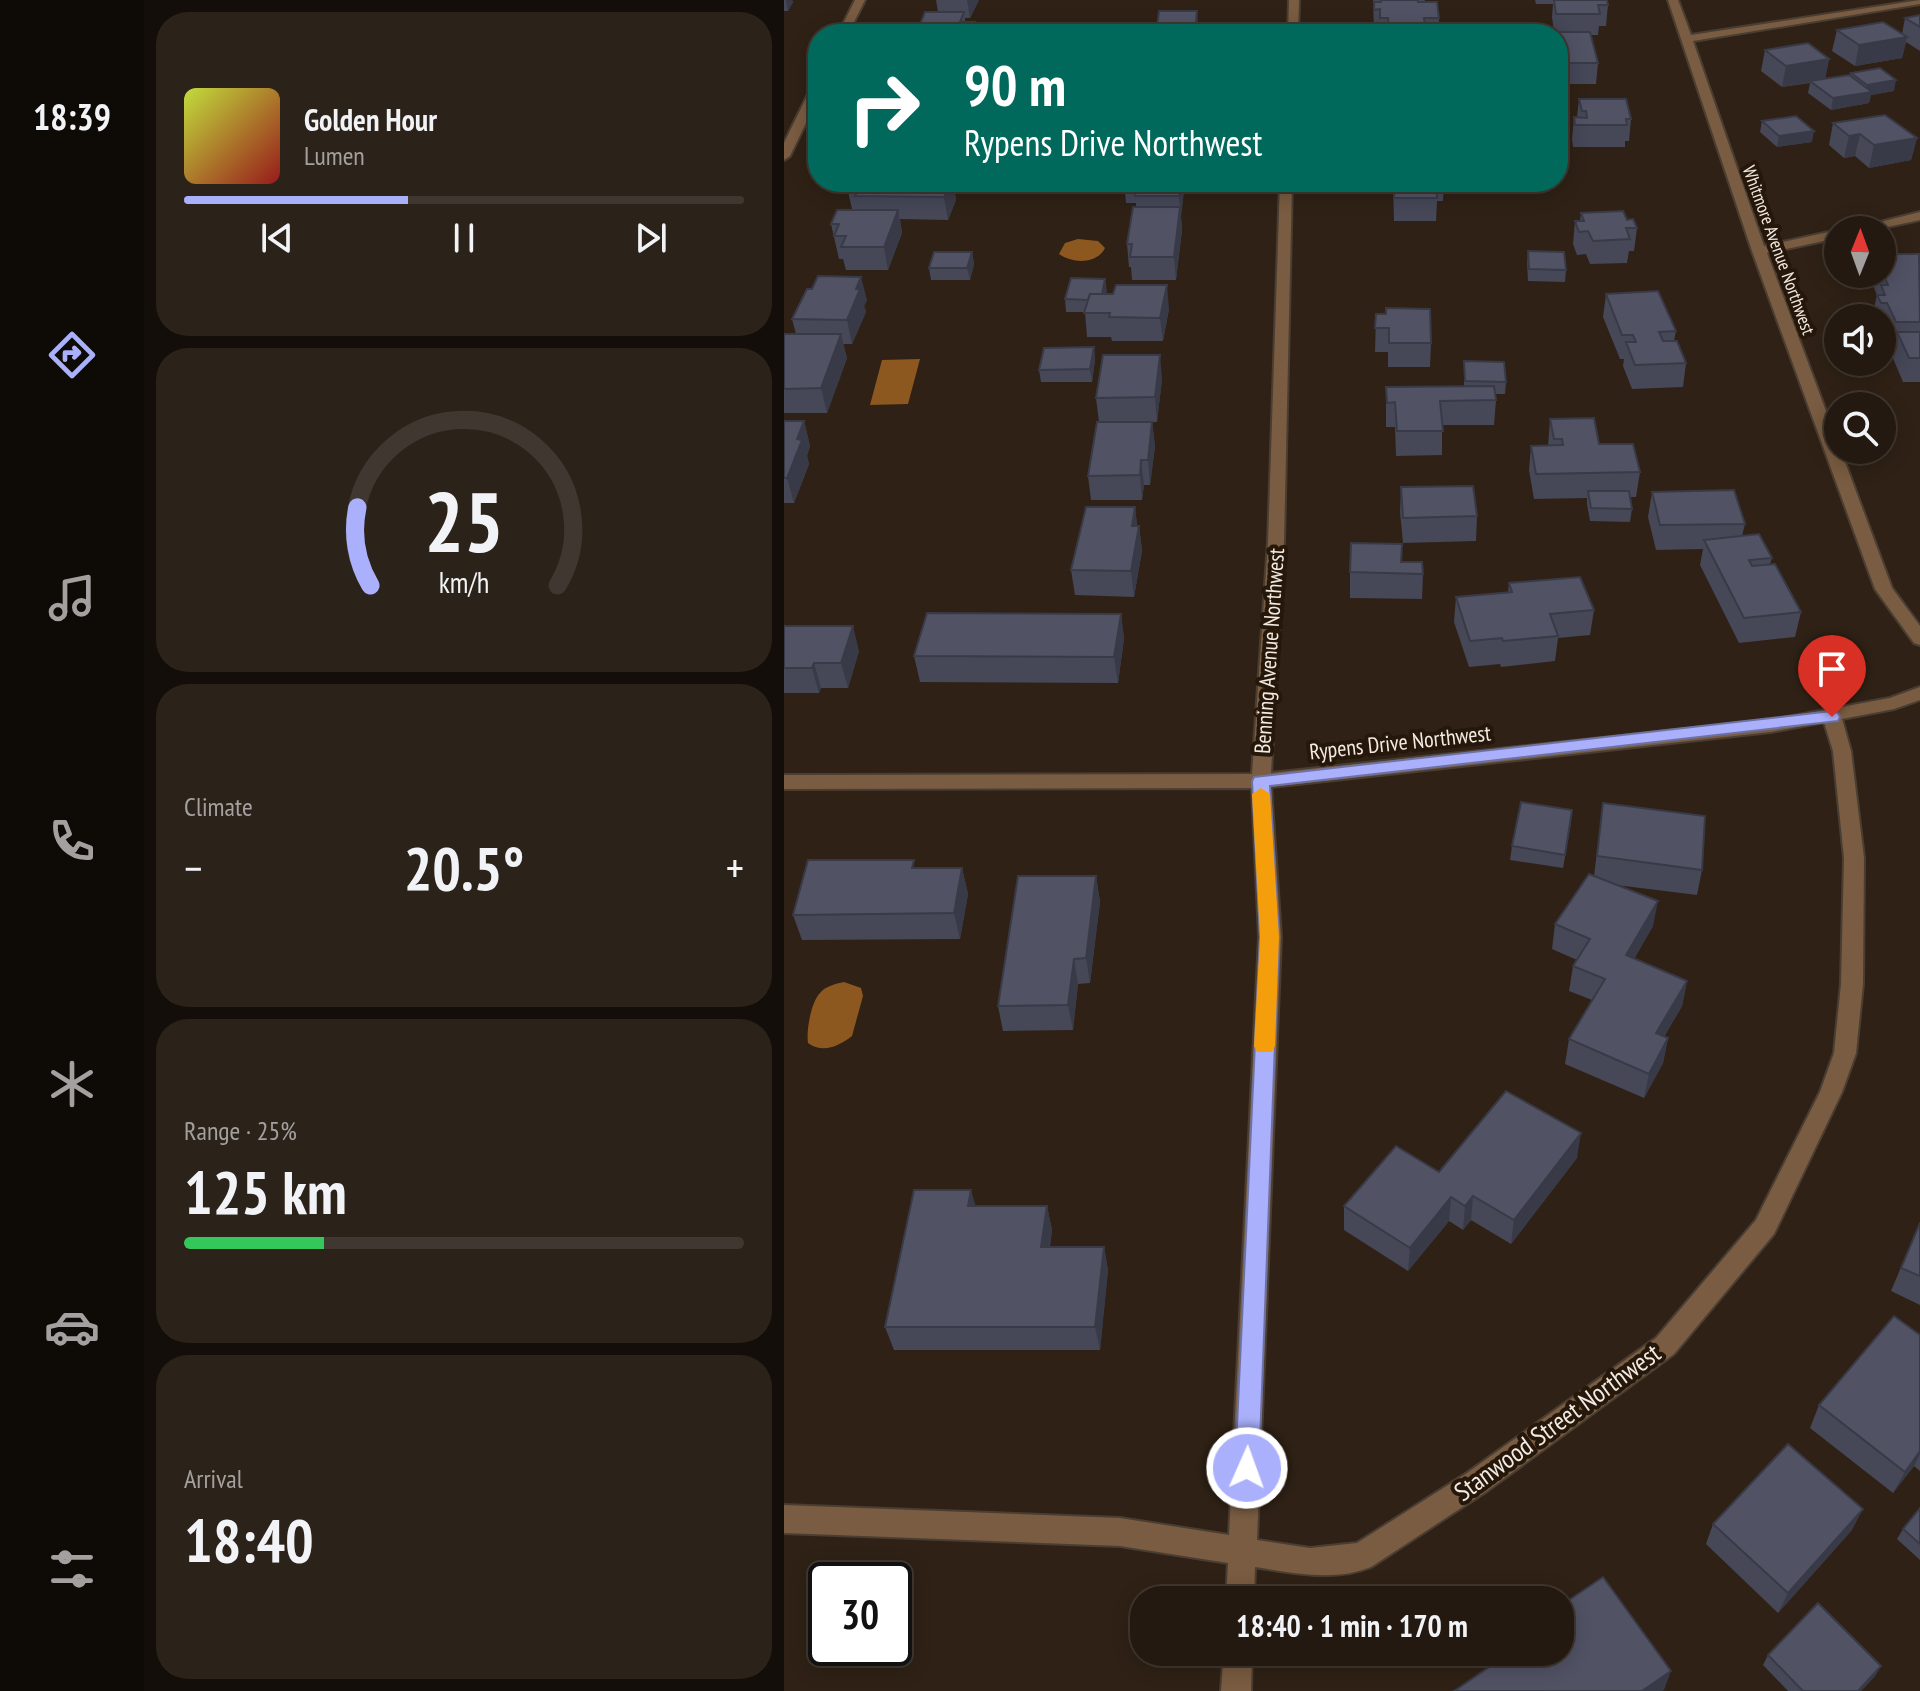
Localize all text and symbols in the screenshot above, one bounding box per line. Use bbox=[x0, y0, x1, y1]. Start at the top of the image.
text: 90 m bbox=[964, 49, 1066, 121]
icon: right bbox=[832, 56, 936, 160]
text: 18:39 bbox=[33, 93, 111, 140]
text: Golden Hour bbox=[304, 100, 437, 139]
text: Rypens Drive Northwest bbox=[964, 119, 1262, 166]
text: Lumen bbox=[304, 139, 365, 172]
street label: Whitmore Avenue Northwest bbox=[1738, 162, 1820, 338]
icon: previous bbox=[255, 216, 299, 260]
icon: pause bbox=[442, 216, 486, 260]
icon: next bbox=[629, 216, 673, 260]
north arrow bbox=[1824, 216, 1896, 288]
map controls bbox=[1824, 216, 1896, 464]
button: sound bbox=[1824, 304, 1896, 376]
icon: directions bbox=[44, 327, 100, 383]
button: search bbox=[1824, 392, 1896, 464]
text: 25 bbox=[424, 466, 504, 574]
street label: Benning Avenue Northwest bbox=[1248, 547, 1290, 755]
text: km/h bbox=[439, 564, 489, 601]
icon: music bbox=[44, 570, 100, 626]
pin bbox=[1798, 635, 1866, 717]
icon: arrive bbox=[1810, 647, 1854, 691]
street label: Rypens Drive Northwest bbox=[1308, 719, 1492, 765]
text: Climate bbox=[184, 790, 253, 823]
icon: phone bbox=[44, 813, 100, 869]
text: 20.5° bbox=[404, 829, 524, 907]
text: − bbox=[184, 839, 202, 896]
text: + bbox=[726, 839, 744, 896]
icon: climate bbox=[44, 1056, 100, 1112]
text: Range · 25% bbox=[184, 1114, 297, 1147]
text: 125 km bbox=[184, 1153, 347, 1231]
icon: car bbox=[44, 1299, 100, 1355]
street label: Stanwood Street Northwest bbox=[1447, 1336, 1667, 1508]
position arrow bbox=[1205, 1426, 1289, 1510]
text: Arrival bbox=[184, 1462, 243, 1495]
text: 18:40 bbox=[184, 1501, 314, 1579]
icon: filters bbox=[44, 1541, 100, 1597]
speed limit sign: 30 bbox=[808, 1562, 912, 1666]
text: 18:40 · 1 min · 170 m bbox=[1236, 1606, 1468, 1645]

